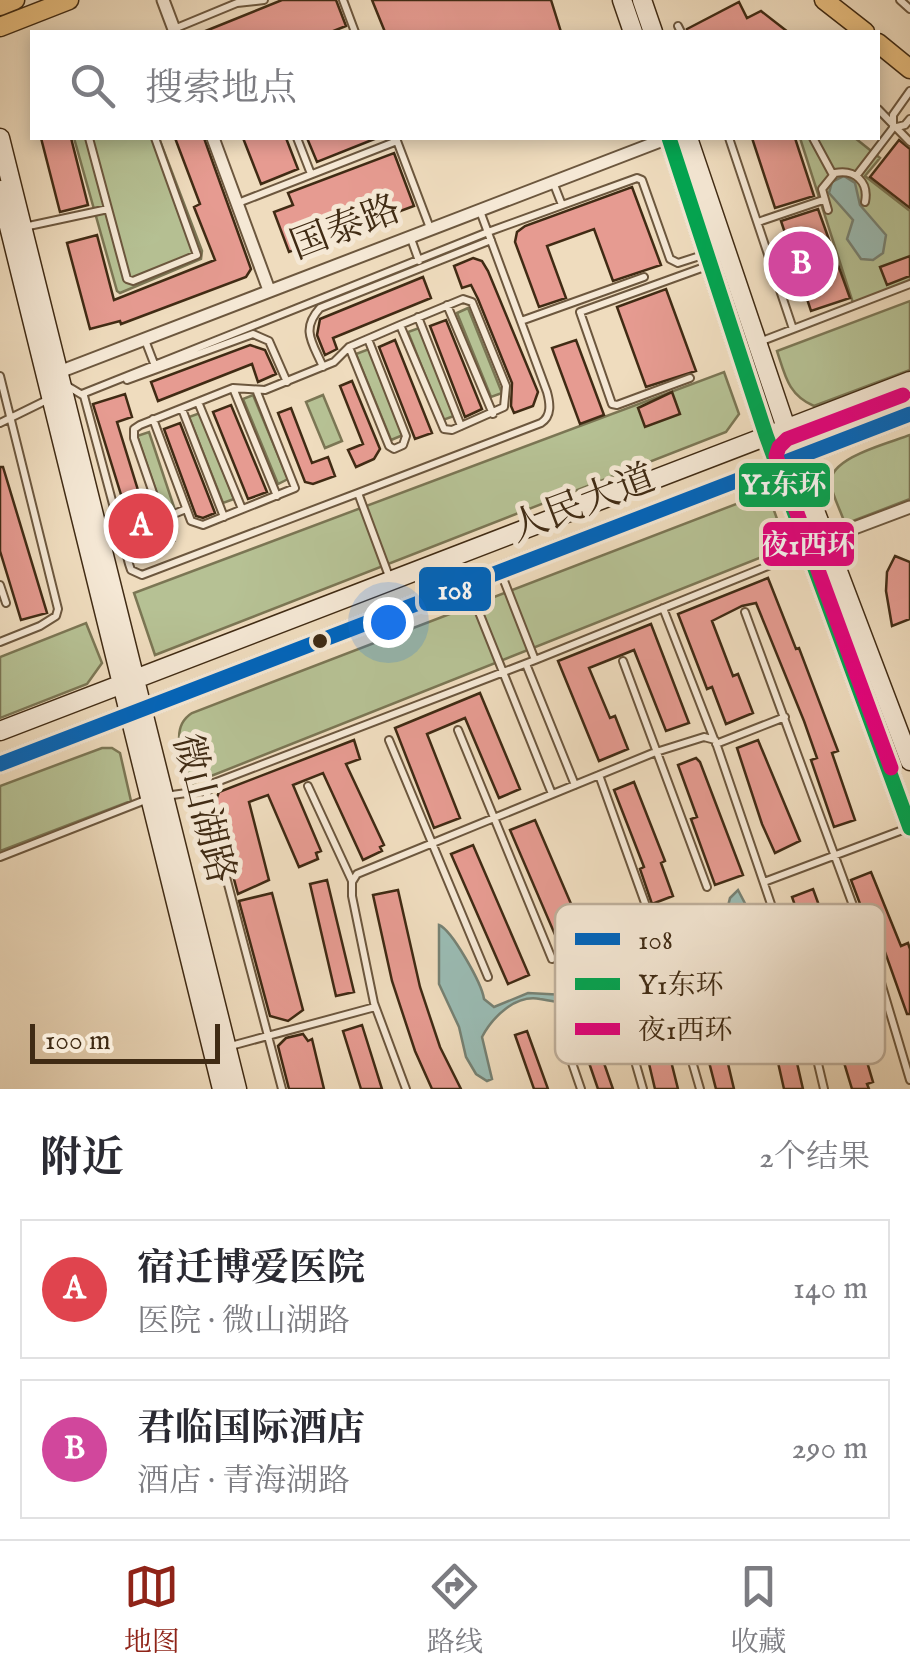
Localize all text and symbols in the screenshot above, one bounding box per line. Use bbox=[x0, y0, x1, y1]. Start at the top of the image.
search box bbox=[30, 30, 880, 140]
icon: search bbox=[65, 58, 120, 113]
text: 搜索地点 bbox=[145, 66, 297, 114]
street label: 国泰路 bbox=[284, 186, 408, 272]
pin: B bbox=[768, 226, 834, 302]
street label: 人民大道 bbox=[503, 455, 663, 555]
line badge: Y1东环 bbox=[737, 461, 832, 509]
text: Y1东环 bbox=[741, 469, 827, 504]
pin: A bbox=[108, 488, 174, 564]
line badge: 夜1西环 bbox=[761, 520, 856, 568]
text: 夜1西环 bbox=[761, 529, 855, 564]
line badge: 108 bbox=[417, 565, 493, 613]
text: 108 bbox=[437, 574, 473, 609]
your location bbox=[363, 597, 414, 648]
unlabelled marker bbox=[310, 631, 330, 651]
street label: 微山湖路 bbox=[160, 729, 244, 889]
legend bbox=[555, 904, 885, 1064]
text: 108 bbox=[638, 924, 673, 959]
text: Y1东环 bbox=[638, 969, 723, 1004]
text: 夜1西环 bbox=[638, 1014, 732, 1049]
scale bar bbox=[30, 1019, 220, 1064]
text: 100 m bbox=[45, 1024, 111, 1059]
text: 附近 bbox=[40, 1133, 124, 1186]
text: 2个结果 bbox=[759, 1138, 870, 1179]
text: 宿迁博爱医院 bbox=[137, 1246, 365, 1294]
text: A bbox=[64, 1269, 85, 1310]
text: 140 m bbox=[793, 1269, 868, 1310]
text: 医院 · 微山湖路 bbox=[137, 1302, 350, 1343]
text: 君临国际酒店 bbox=[137, 1406, 365, 1454]
text: B bbox=[64, 1429, 85, 1470]
text: 290 m bbox=[792, 1429, 868, 1470]
text: 酒店 · 青海湖路 bbox=[137, 1462, 350, 1503]
tab: 地图 bbox=[124, 1559, 180, 1661]
tab: 路线 bbox=[427, 1559, 483, 1661]
tab: 收藏 bbox=[730, 1559, 786, 1661]

